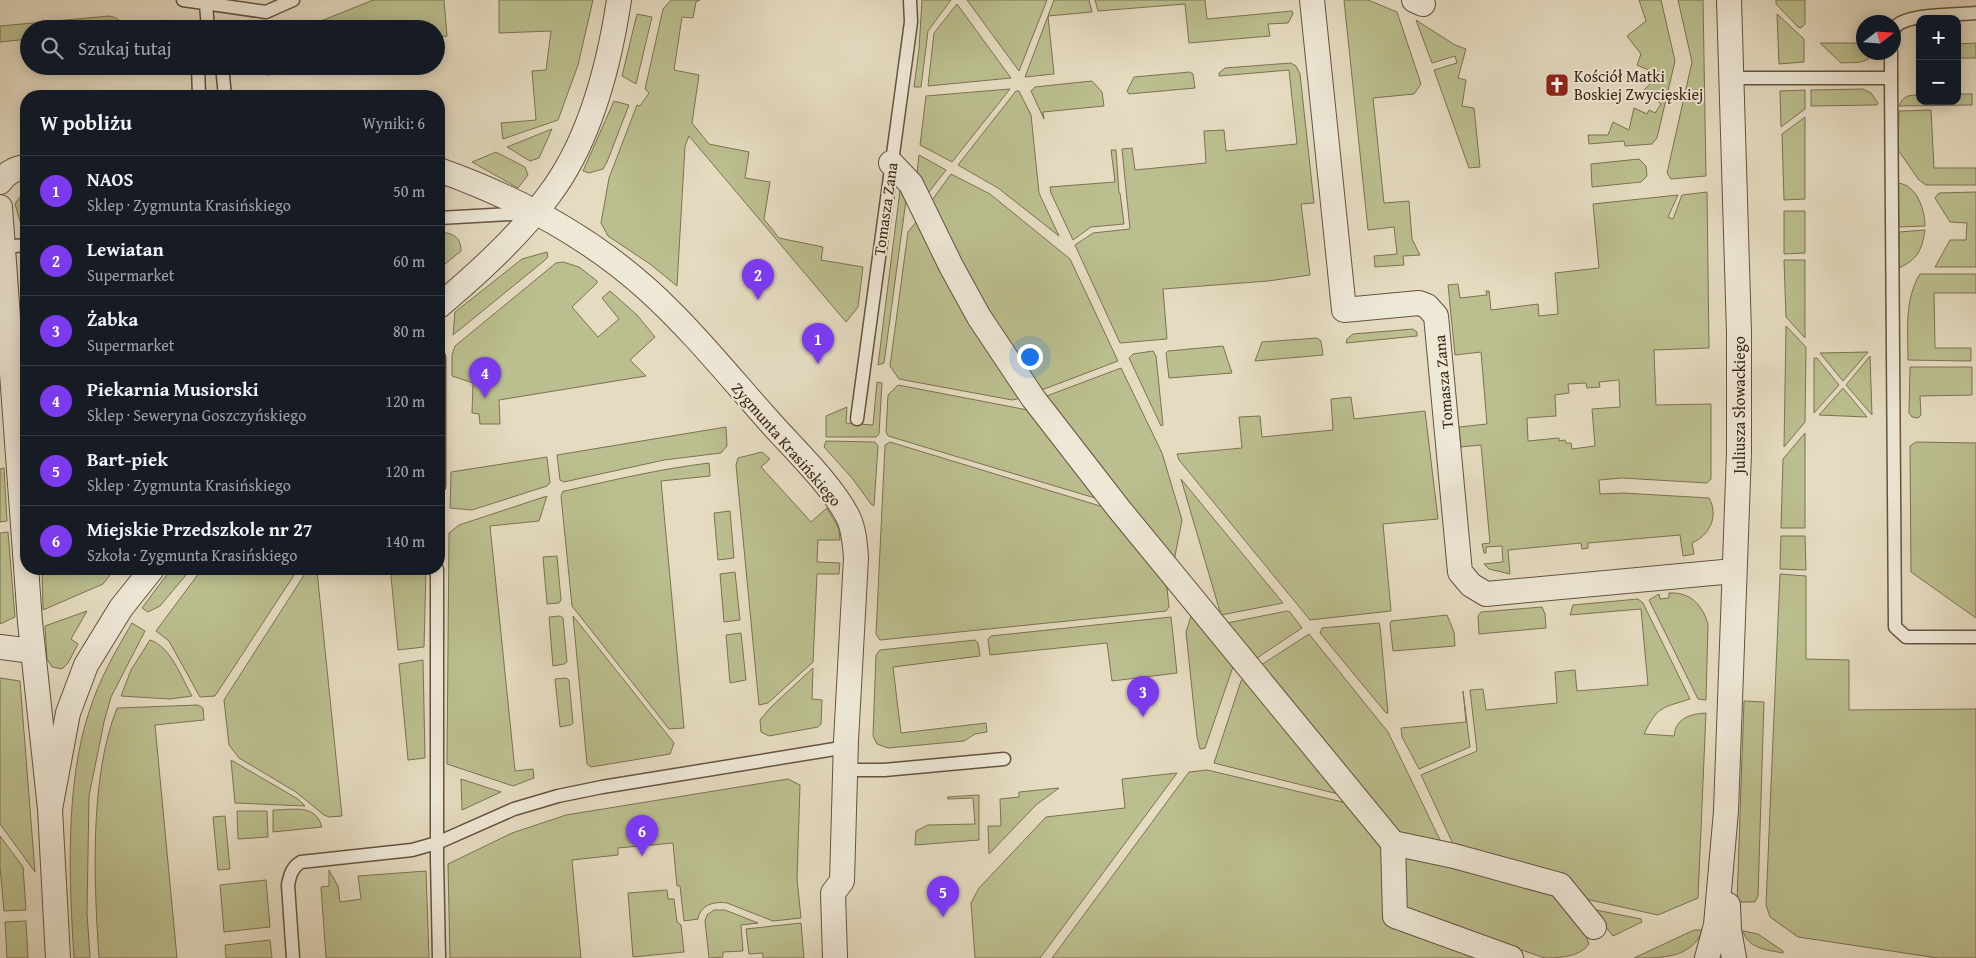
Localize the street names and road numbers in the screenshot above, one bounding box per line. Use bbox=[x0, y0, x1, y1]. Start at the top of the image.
street label: Tomasza Zana bbox=[867, 160, 903, 257]
street label: Tomasza Zana bbox=[1427, 334, 1459, 430]
street label: Juliusza Słowackiego bbox=[1727, 336, 1751, 476]
street label: Zygmunta Krasińskiego bbox=[726, 377, 848, 511]

